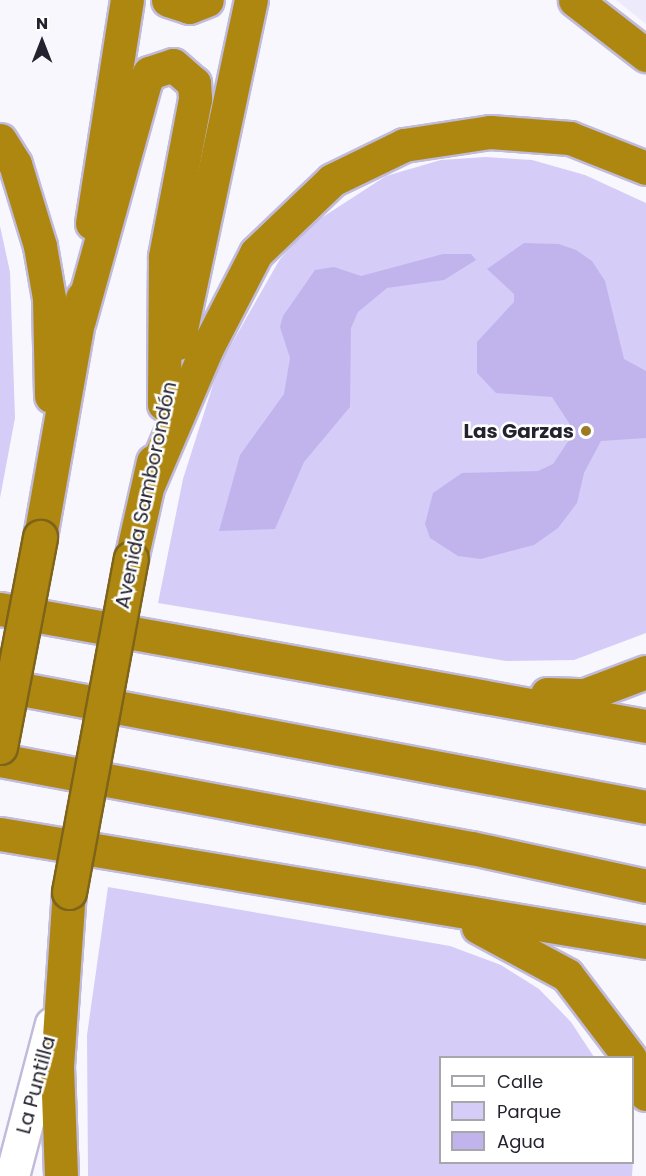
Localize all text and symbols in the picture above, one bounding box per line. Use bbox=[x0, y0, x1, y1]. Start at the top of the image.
north arrow bbox=[12, 12, 72, 72]
text: N bbox=[36, 12, 48, 35]
street label: Avenida Samborondón bbox=[110, 379, 182, 611]
place label: Las Garzas bbox=[463, 419, 574, 443]
marker: Las Garzas bbox=[579, 424, 593, 438]
street label: La Puntilla bbox=[11, 1033, 61, 1137]
legend bbox=[439, 1056, 634, 1164]
text: Calle bbox=[497, 1069, 543, 1094]
text: Parque bbox=[497, 1099, 561, 1124]
text: Agua bbox=[497, 1129, 545, 1154]

